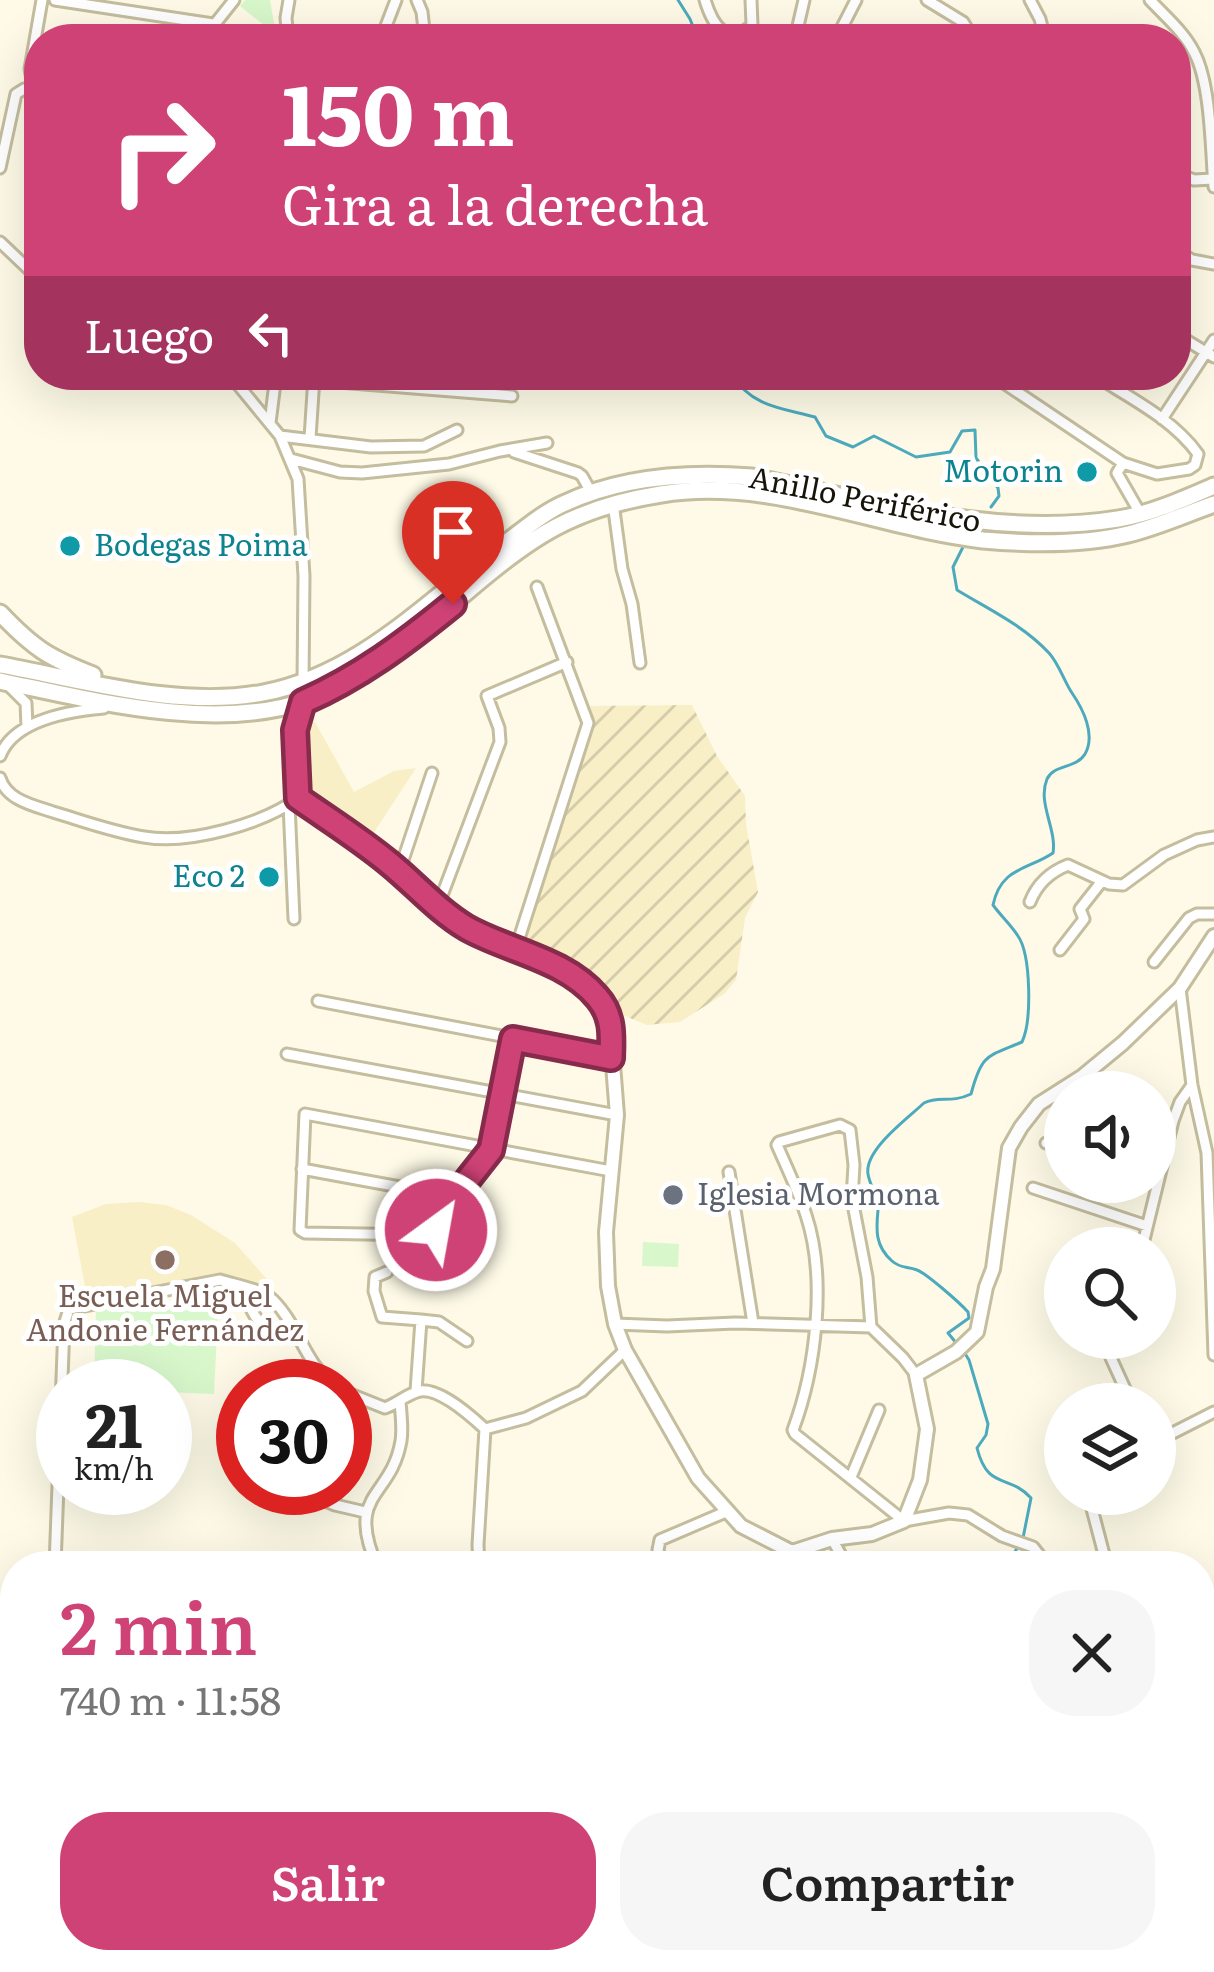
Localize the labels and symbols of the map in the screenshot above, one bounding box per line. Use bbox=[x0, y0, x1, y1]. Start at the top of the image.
place label: Motorin bbox=[943, 447, 1063, 491]
street label: Anillo Periférico bbox=[746, 453, 985, 541]
marker: Motorin bbox=[1074, 459, 1100, 485]
pin bbox=[402, 481, 504, 604]
place label: Bodegas Poima bbox=[94, 521, 309, 565]
marker: Bodegas Poima bbox=[57, 533, 83, 559]
place label: Eco 2 bbox=[172, 852, 245, 896]
marker: Eco 2 bbox=[256, 864, 282, 890]
position arrow bbox=[373, 1167, 499, 1293]
place label: Iglesia Mormona bbox=[697, 1170, 940, 1214]
marker: Iglesia Mormona bbox=[660, 1182, 686, 1208]
marker: Escuela Miguel Andonie Fernández bbox=[152, 1247, 178, 1273]
place label: Escuela Miguel Andonie Fernández bbox=[26, 1272, 304, 1350]
speed limit sign: 30 bbox=[216, 1359, 372, 1515]

